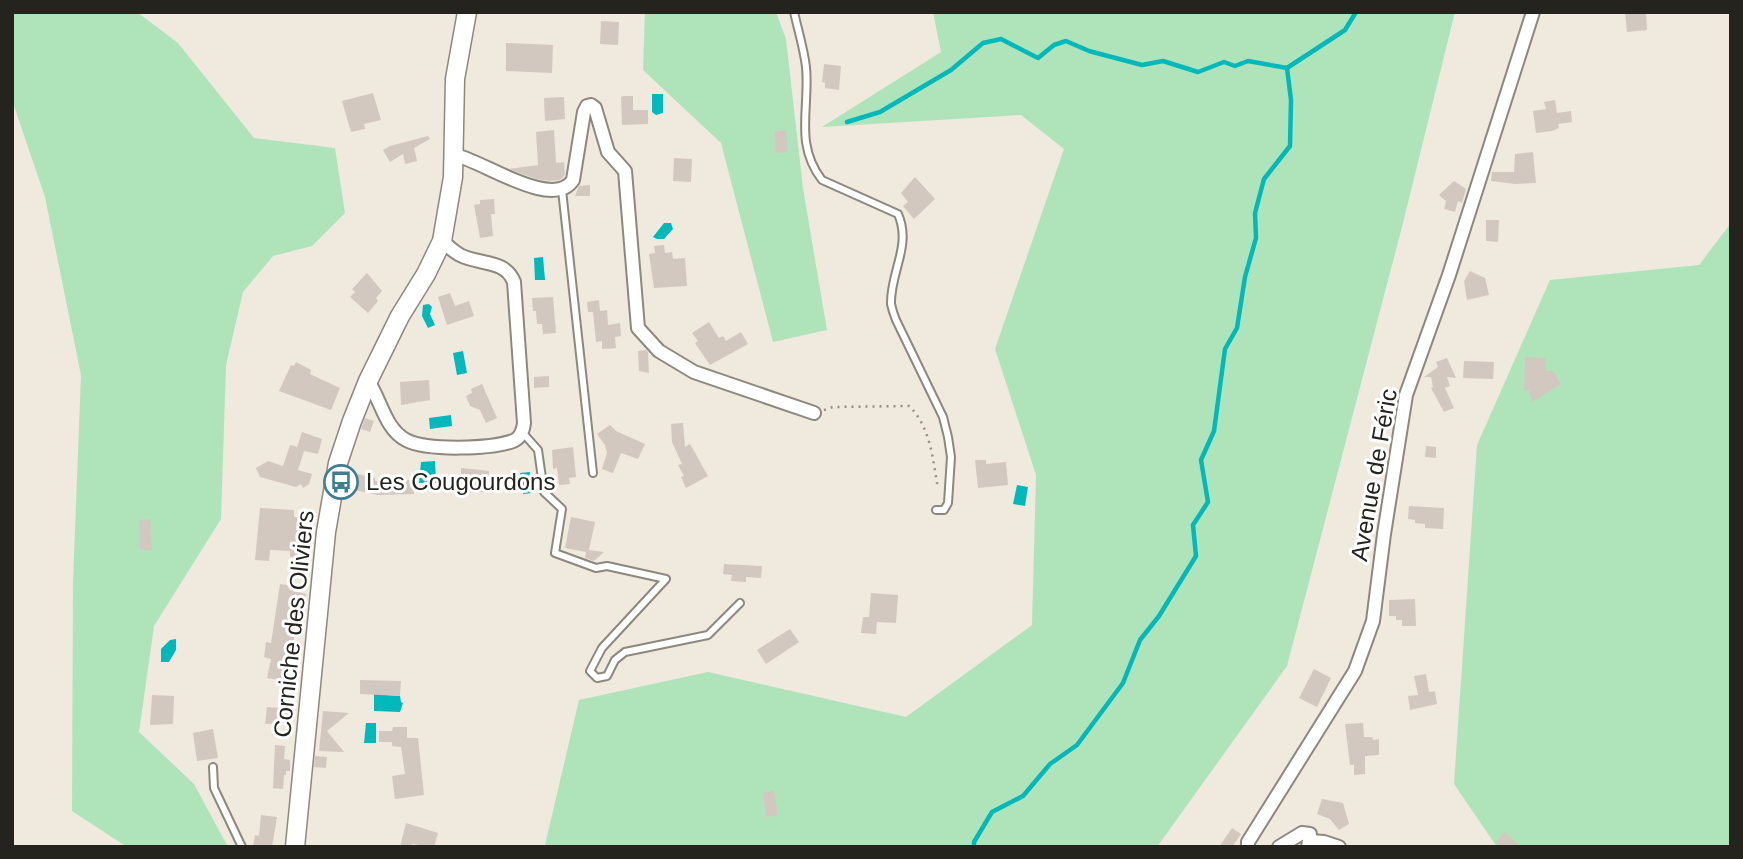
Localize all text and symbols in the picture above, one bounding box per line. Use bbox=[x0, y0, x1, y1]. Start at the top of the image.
street label: Avenue de Féric bbox=[1345, 387, 1402, 563]
bus stop icon: Les Cougourdons bbox=[322, 463, 360, 501]
place label: Les Cougourdons bbox=[366, 468, 555, 495]
street label: Corniche des Oliviers bbox=[268, 509, 319, 739]

